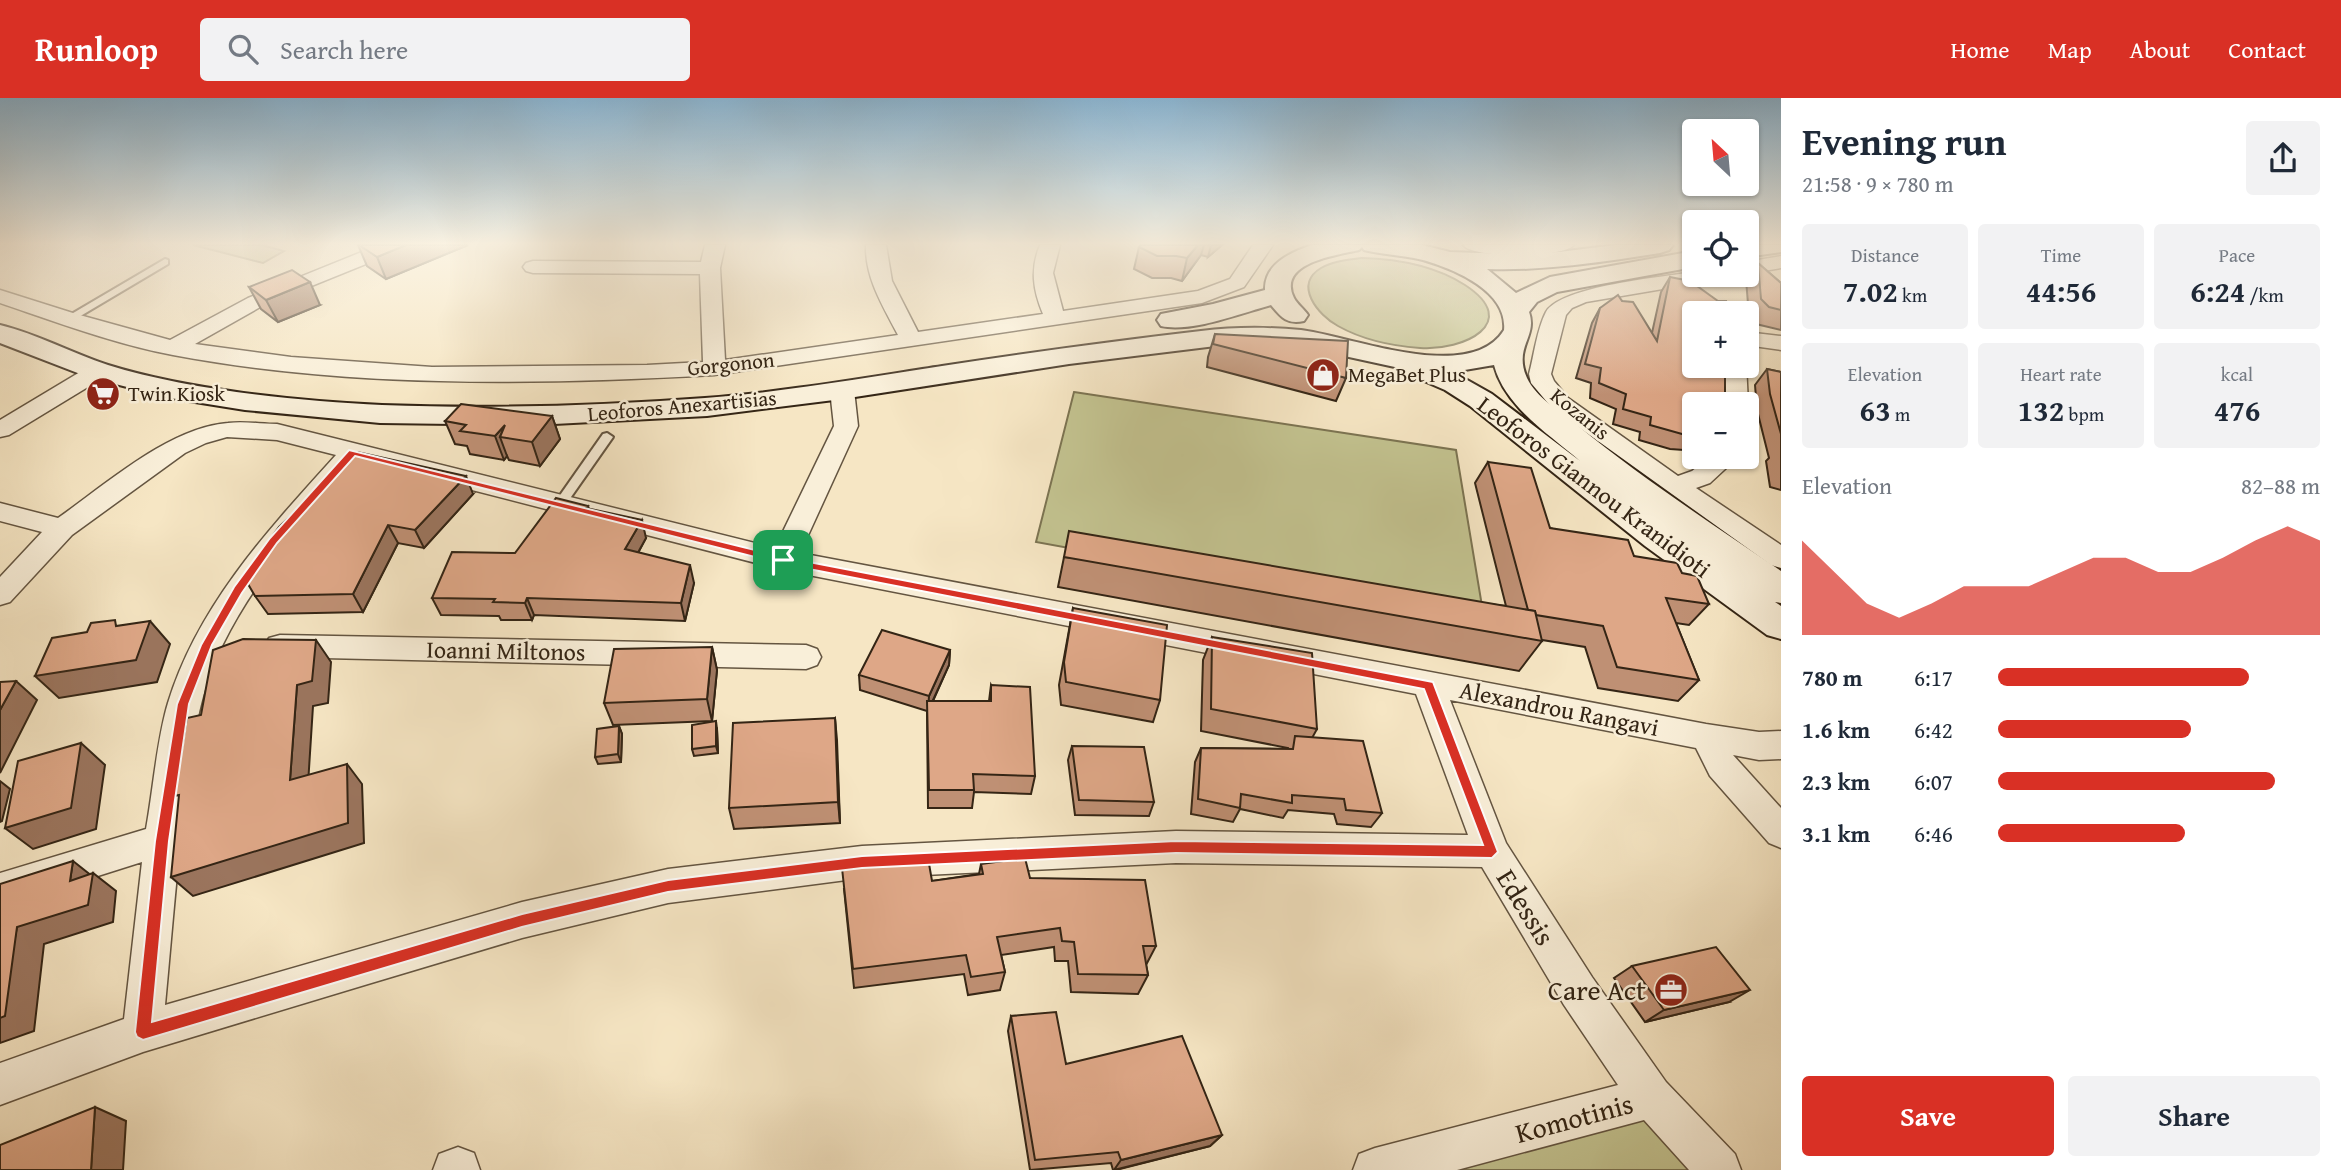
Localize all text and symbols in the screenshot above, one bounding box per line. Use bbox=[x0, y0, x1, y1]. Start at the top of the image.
search box bbox=[200, 18, 690, 81]
text: Runloop bbox=[35, 25, 158, 73]
icon: search bbox=[224, 30, 262, 68]
text: Search here bbox=[280, 30, 408, 69]
text: Home bbox=[1951, 32, 2010, 67]
text: Map bbox=[2048, 32, 2092, 67]
text: About bbox=[2130, 32, 2190, 67]
text: Contact bbox=[2228, 32, 2306, 67]
text: Evening run bbox=[1802, 113, 2006, 169]
north arrow bbox=[1682, 119, 1759, 196]
map controls bbox=[1682, 119, 1759, 469]
button: share bbox=[2246, 121, 2320, 195]
text: 21:58 · 9 × 780 m bbox=[1802, 167, 1954, 200]
button: locate bbox=[1682, 210, 1759, 287]
text: Distance bbox=[1851, 241, 1919, 269]
text: Time bbox=[2041, 241, 2081, 269]
text: Pace bbox=[2219, 241, 2255, 269]
text: 7.02 bbox=[1843, 269, 1898, 313]
text: 44:56 bbox=[2026, 269, 2096, 313]
text: 6:24 bbox=[2190, 269, 2245, 313]
text: km bbox=[1898, 281, 1927, 309]
text: /km bbox=[2245, 281, 2284, 309]
button: + bbox=[1682, 301, 1759, 378]
street label: Gorgonon bbox=[686, 344, 776, 383]
shop icon: MegaBet Plus bbox=[1304, 356, 1342, 394]
place label: MegaBet Plus bbox=[1348, 359, 1466, 390]
text: Elevation bbox=[1848, 360, 1922, 388]
text: Heart rate bbox=[2020, 360, 2102, 388]
text: kcal bbox=[2221, 360, 2253, 388]
supermarket icon: Twin Kiosk bbox=[84, 375, 122, 413]
place label: Twin Kiosk bbox=[128, 378, 225, 409]
street label: Kozanis bbox=[1544, 380, 1617, 447]
street label: Leoforos Anexartisias bbox=[586, 382, 778, 429]
street label: Leoforos Giannou Kranidioti bbox=[1470, 387, 1718, 586]
text: 63 bbox=[1860, 388, 1891, 432]
text: 132 bbox=[2018, 388, 2064, 432]
text: 476 bbox=[2214, 388, 2260, 432]
button: − bbox=[1682, 392, 1759, 469]
text: m bbox=[1891, 400, 1910, 428]
text: bpm bbox=[2064, 400, 2104, 428]
text: Elevation bbox=[1802, 469, 1892, 502]
text: 82–88 m bbox=[2241, 469, 2320, 502]
pin bbox=[753, 530, 813, 590]
icon: arrive bbox=[764, 541, 802, 579]
street label: Ioanni Miltonos bbox=[426, 632, 586, 669]
text: 780 m bbox=[1802, 661, 1863, 694]
text: 6:17 bbox=[1914, 661, 1953, 694]
street label: Alexandrou Rangavi bbox=[1456, 672, 1662, 745]
text: 1.6 km bbox=[1802, 713, 1870, 746]
text: 6:42 bbox=[1914, 713, 1953, 746]
text: 2.3 km bbox=[1802, 765, 1870, 798]
text: 6:07 bbox=[1914, 765, 1953, 798]
text: 3.1 km bbox=[1802, 817, 1870, 850]
text: 6:46 bbox=[1914, 817, 1953, 850]
street label: Edessis bbox=[1487, 860, 1566, 953]
place label: Care Act bbox=[1548, 969, 1646, 1010]
office icon: Care Act bbox=[1652, 971, 1690, 1009]
button: Save bbox=[1802, 1076, 2054, 1156]
button: Share bbox=[2068, 1076, 2320, 1156]
street label: Komotinis bbox=[1510, 1082, 1637, 1153]

